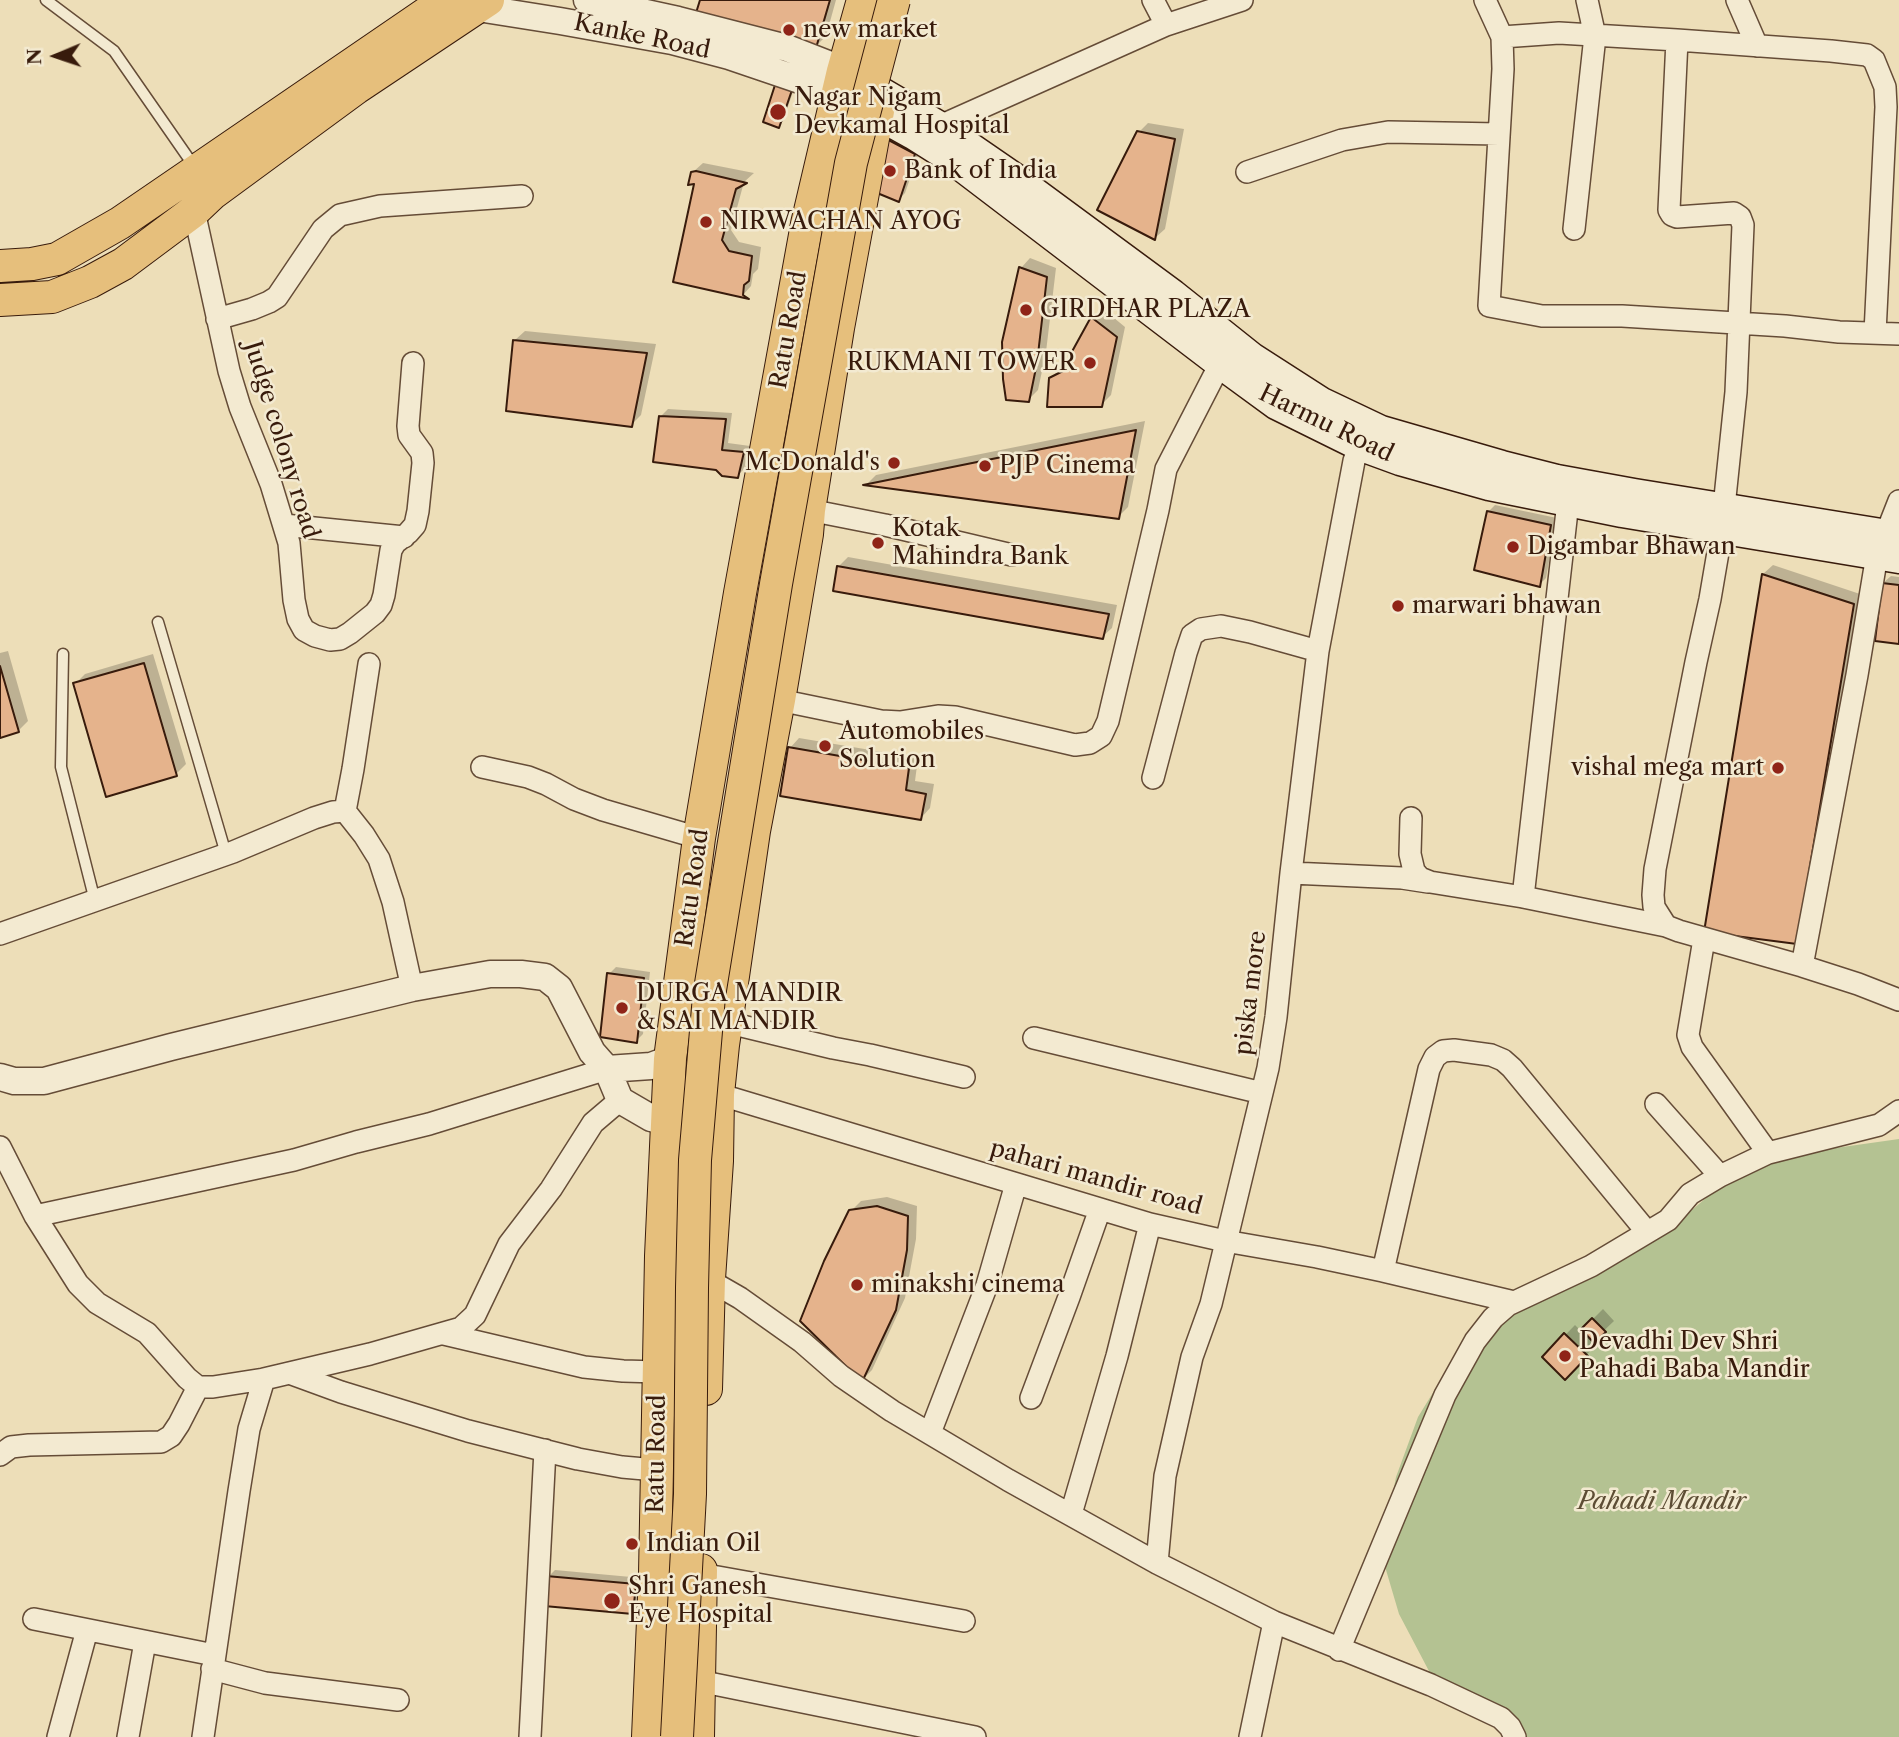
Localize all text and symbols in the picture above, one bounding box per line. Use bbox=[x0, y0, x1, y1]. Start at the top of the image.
street label: Kanke Road bbox=[571, 9, 713, 65]
place label: new market bbox=[803, 16, 937, 44]
north arrow bbox=[21, 21, 91, 91]
marker: new market bbox=[781, 22, 797, 38]
text: N bbox=[23, 48, 46, 65]
place label: Nagar Nigam Devkamal Hospital bbox=[794, 84, 1009, 140]
marker: Nagar Nigam Devkamal Hospital bbox=[768, 102, 788, 122]
place label: Bank of India bbox=[904, 157, 1057, 185]
marker: Bank of India bbox=[882, 163, 898, 179]
place label: NIRWACHAN AYOG bbox=[720, 208, 961, 236]
marker: NIRWACHAN AYOG bbox=[698, 214, 714, 230]
street label: Ratu Road bbox=[764, 269, 814, 391]
place label: GIRDHAR PLAZA bbox=[1040, 296, 1251, 324]
marker: GIRDHAR PLAZA bbox=[1018, 302, 1034, 318]
street label: Judge colony road bbox=[237, 338, 325, 542]
place label: RUKMANI TOWER bbox=[847, 349, 1076, 377]
marker: RUKMANI TOWER bbox=[1082, 355, 1098, 371]
street label: Harmu Road bbox=[1254, 379, 1398, 469]
place label: McDonald's bbox=[745, 449, 880, 477]
place label: PJP Cinema bbox=[999, 452, 1135, 480]
marker: McDonald's bbox=[886, 455, 902, 471]
marker: PJP Cinema bbox=[977, 458, 993, 474]
place label: Kotak Mahindra Bank bbox=[892, 515, 1068, 571]
place label: Digambar Bhawan bbox=[1527, 533, 1735, 561]
marker: Kotak Mahindra Bank bbox=[870, 535, 886, 551]
marker: Digambar Bhawan bbox=[1505, 539, 1521, 555]
place label: marwari bhawan bbox=[1412, 592, 1601, 620]
marker: marwari bhawan bbox=[1390, 598, 1406, 614]
place label: Automobiles Solution bbox=[839, 718, 984, 774]
marker: Automobiles Solution bbox=[817, 738, 833, 754]
place label: vishal mega mart bbox=[1571, 754, 1764, 782]
marker: vishal mega mart bbox=[1770, 760, 1786, 776]
street label: Ratu Road bbox=[670, 827, 716, 949]
street label: piska more bbox=[1229, 929, 1273, 1057]
place label: DURGA MANDIR & SAI MANDIR bbox=[636, 980, 842, 1036]
marker: DURGA MANDIR & SAI MANDIR bbox=[614, 1000, 630, 1016]
street label: pahari mandir road bbox=[987, 1134, 1205, 1222]
place label: minakshi cinema bbox=[871, 1271, 1065, 1299]
marker: minakshi cinema bbox=[849, 1277, 865, 1293]
place label: Devadhi Dev Shri Pahadi Baba Mandir bbox=[1579, 1328, 1810, 1384]
marker: Devadhi Dev Shri Pahadi Baba Mandir bbox=[1557, 1348, 1573, 1364]
street label: Ratu Road bbox=[642, 1394, 672, 1514]
park label: Pahadi Mandir bbox=[1578, 1488, 1746, 1516]
place label: Indian Oil bbox=[646, 1530, 760, 1558]
marker: Indian Oil bbox=[624, 1536, 640, 1552]
place label: Shri Ganesh Eye Hospital bbox=[628, 1573, 773, 1629]
marker: Shri Ganesh Eye Hospital bbox=[602, 1591, 622, 1611]

